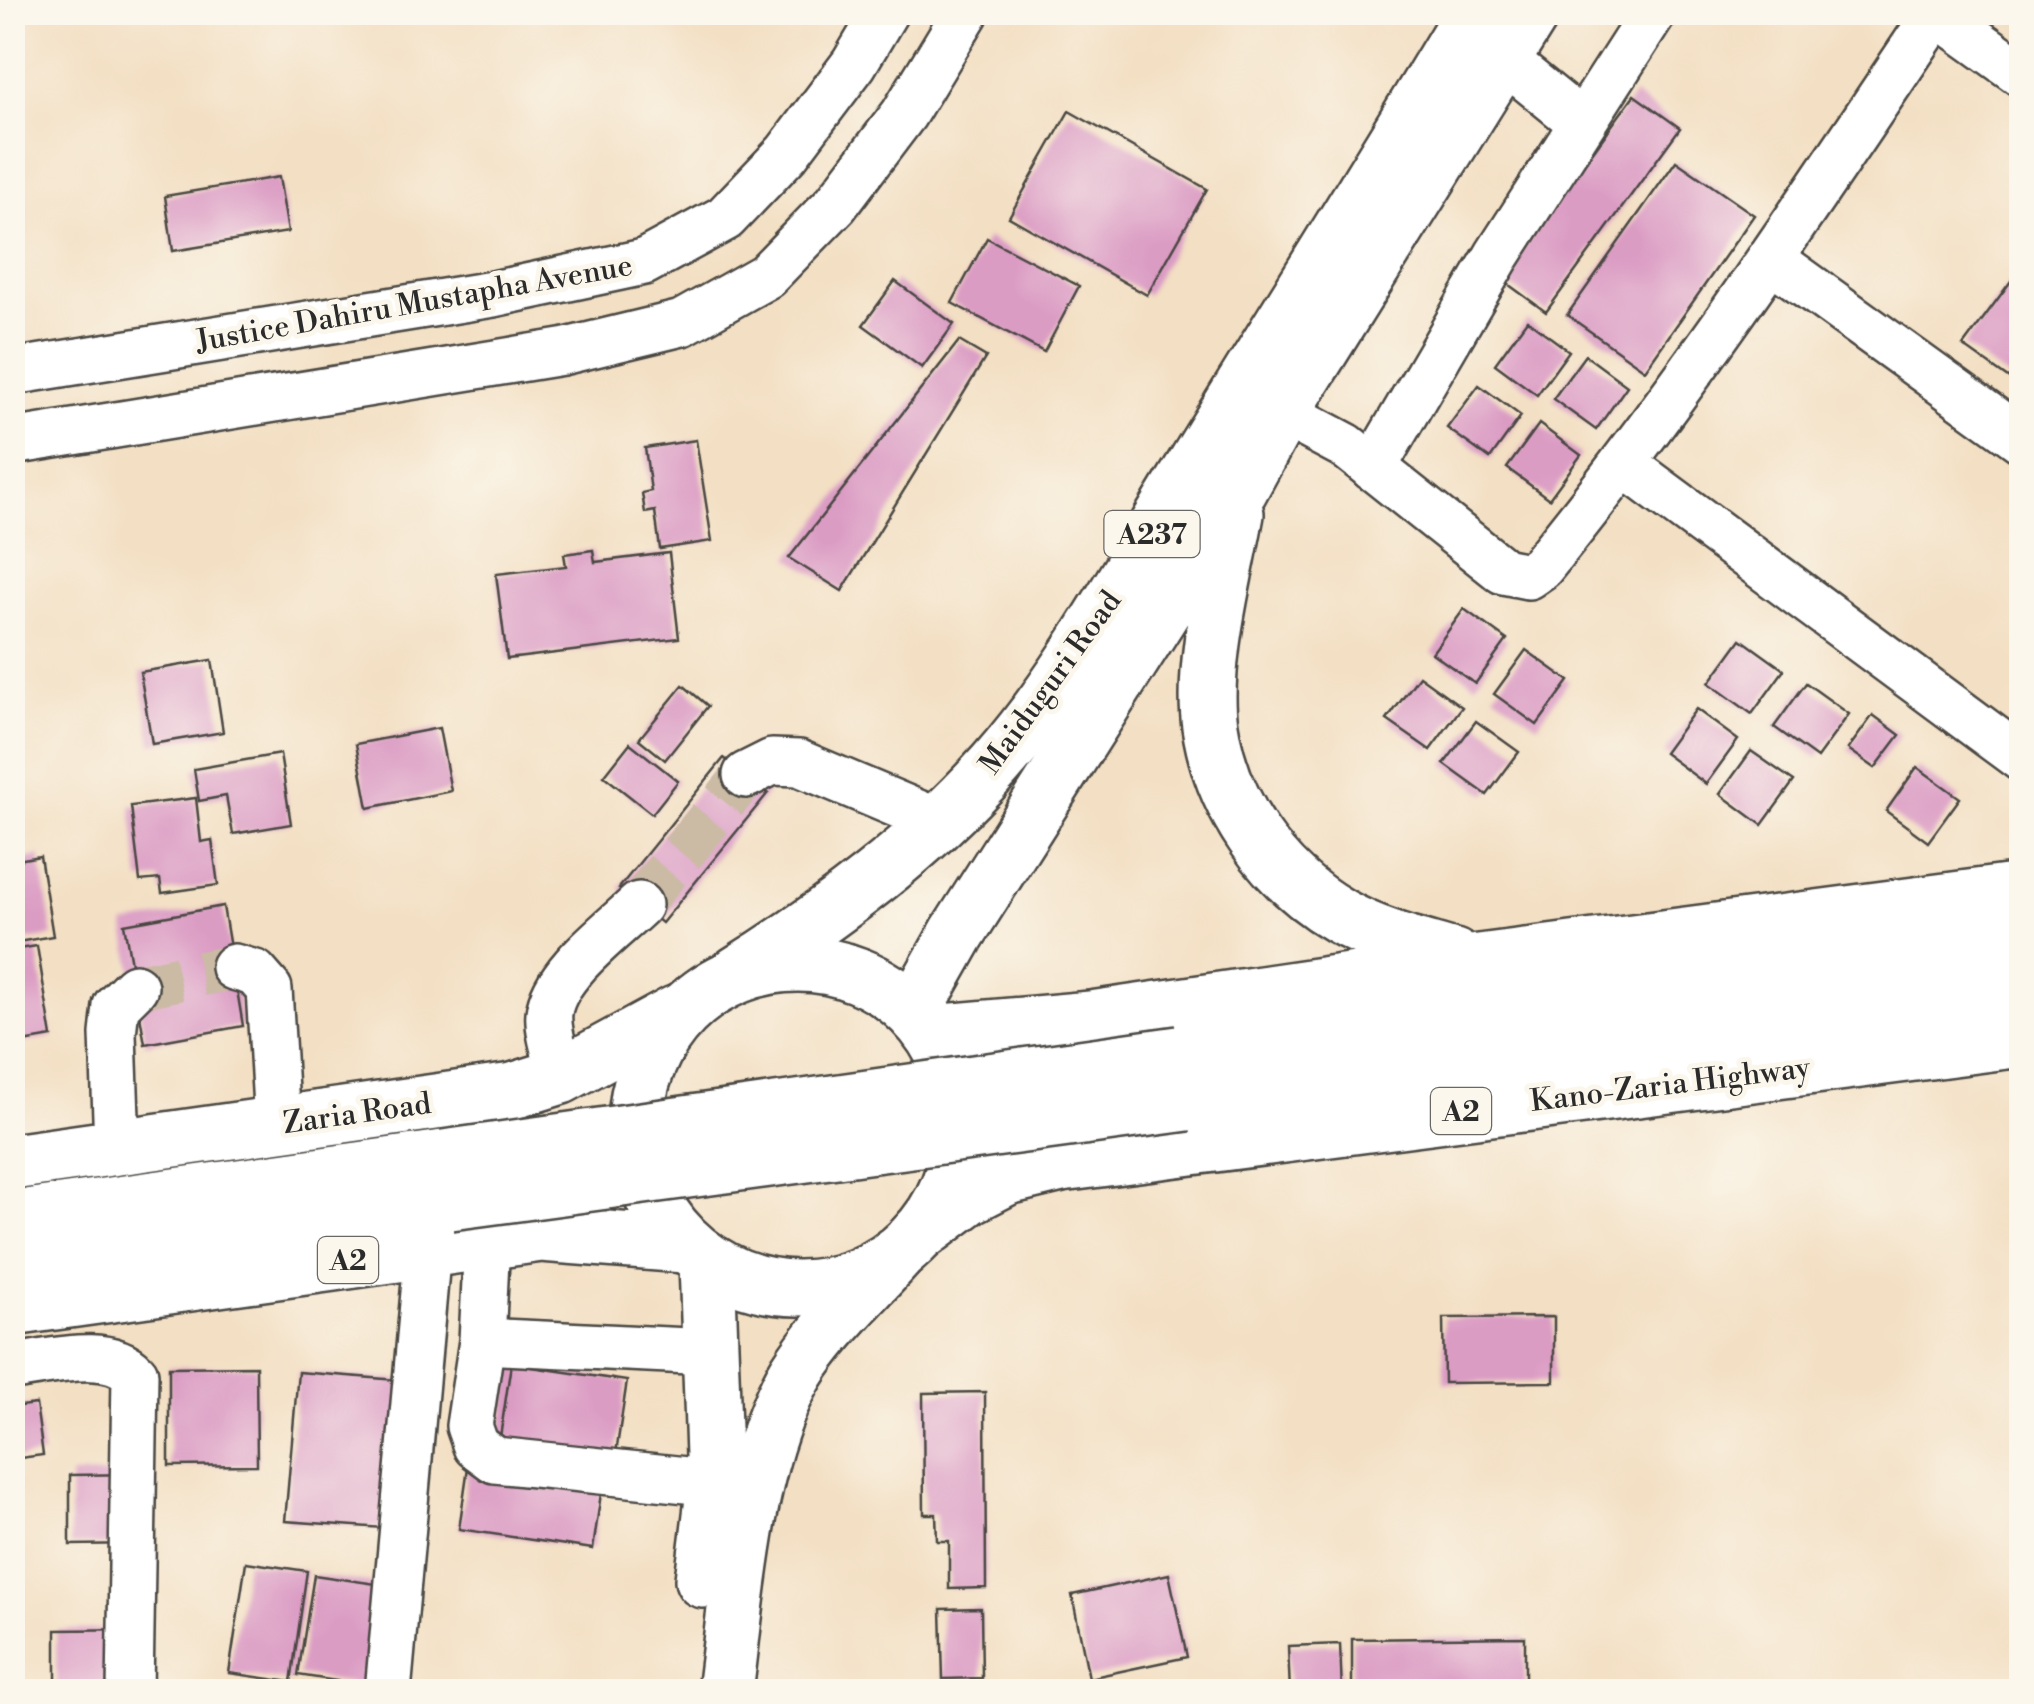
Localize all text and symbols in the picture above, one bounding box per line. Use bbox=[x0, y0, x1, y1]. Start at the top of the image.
street label: Justice Dahiru Mustapha Avenue bbox=[192, 247, 635, 361]
road number: A237 bbox=[1104, 511, 1200, 557]
street label: Maiduguri Road bbox=[971, 583, 1130, 782]
street label: Kano-Zaria Highway bbox=[1528, 1049, 1813, 1121]
street label: Zaria Road bbox=[281, 1085, 434, 1143]
road number: A2 bbox=[1431, 1088, 1491, 1134]
road number: A2 bbox=[318, 1237, 378, 1283]

